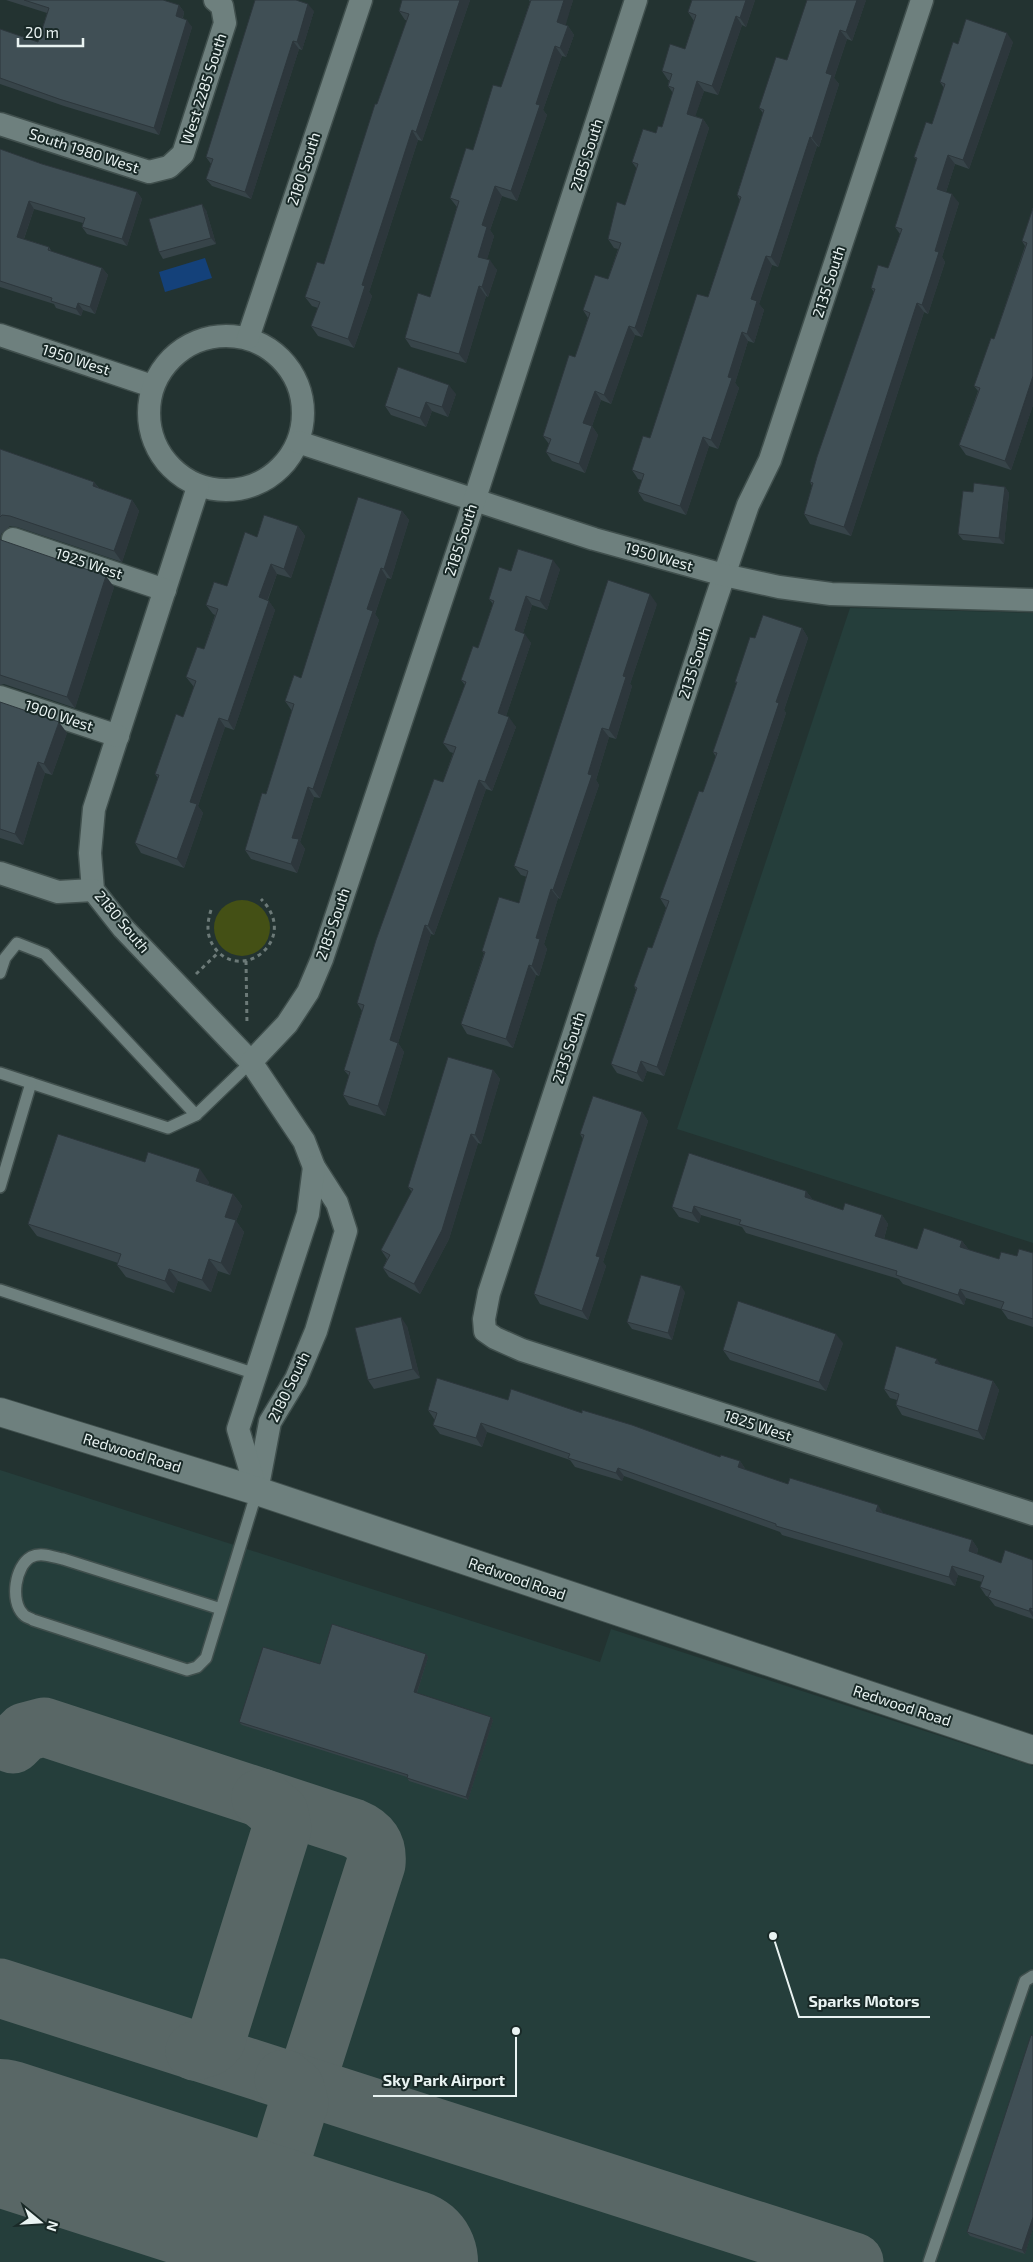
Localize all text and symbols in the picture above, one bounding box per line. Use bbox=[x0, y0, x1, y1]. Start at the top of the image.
scale bar bbox=[18, 15, 82, 47]
text: 20 m bbox=[25, 23, 59, 41]
street label: West 2285 South bbox=[177, 31, 230, 147]
street label: 2185 South bbox=[566, 116, 606, 193]
street label: South 1980 West bbox=[27, 124, 142, 176]
street label: 2180 South bbox=[283, 130, 323, 208]
street label: 2135 South bbox=[808, 244, 848, 320]
street label: 1950 West bbox=[40, 340, 113, 379]
street label: 2185 South bbox=[440, 501, 480, 578]
street label: 1950 West bbox=[623, 538, 696, 574]
street label: 1925 West bbox=[53, 544, 125, 582]
street label: 2135 South bbox=[674, 625, 714, 701]
street label: 1900 West bbox=[23, 695, 96, 735]
street label: 2185 South bbox=[311, 885, 353, 962]
street label: 2180 South bbox=[92, 887, 154, 956]
street label: 2135 South bbox=[548, 1010, 588, 1086]
street label: 2180 South bbox=[263, 1349, 313, 1425]
street label: 1825 West bbox=[722, 1406, 795, 1445]
street label: Redwood Road bbox=[81, 1429, 184, 1476]
street label: Redwood Road bbox=[466, 1553, 568, 1603]
street label: Redwood Road bbox=[851, 1681, 953, 1729]
callout: Sparks Motors bbox=[799, 1986, 930, 2017]
text: Sparks Motors bbox=[808, 1991, 920, 2010]
callout: Sky Park Airport bbox=[373, 2065, 516, 2096]
text: Sky Park Airport bbox=[383, 2070, 506, 2090]
north arrow bbox=[15, 2197, 65, 2247]
text: N bbox=[43, 2219, 62, 2234]

